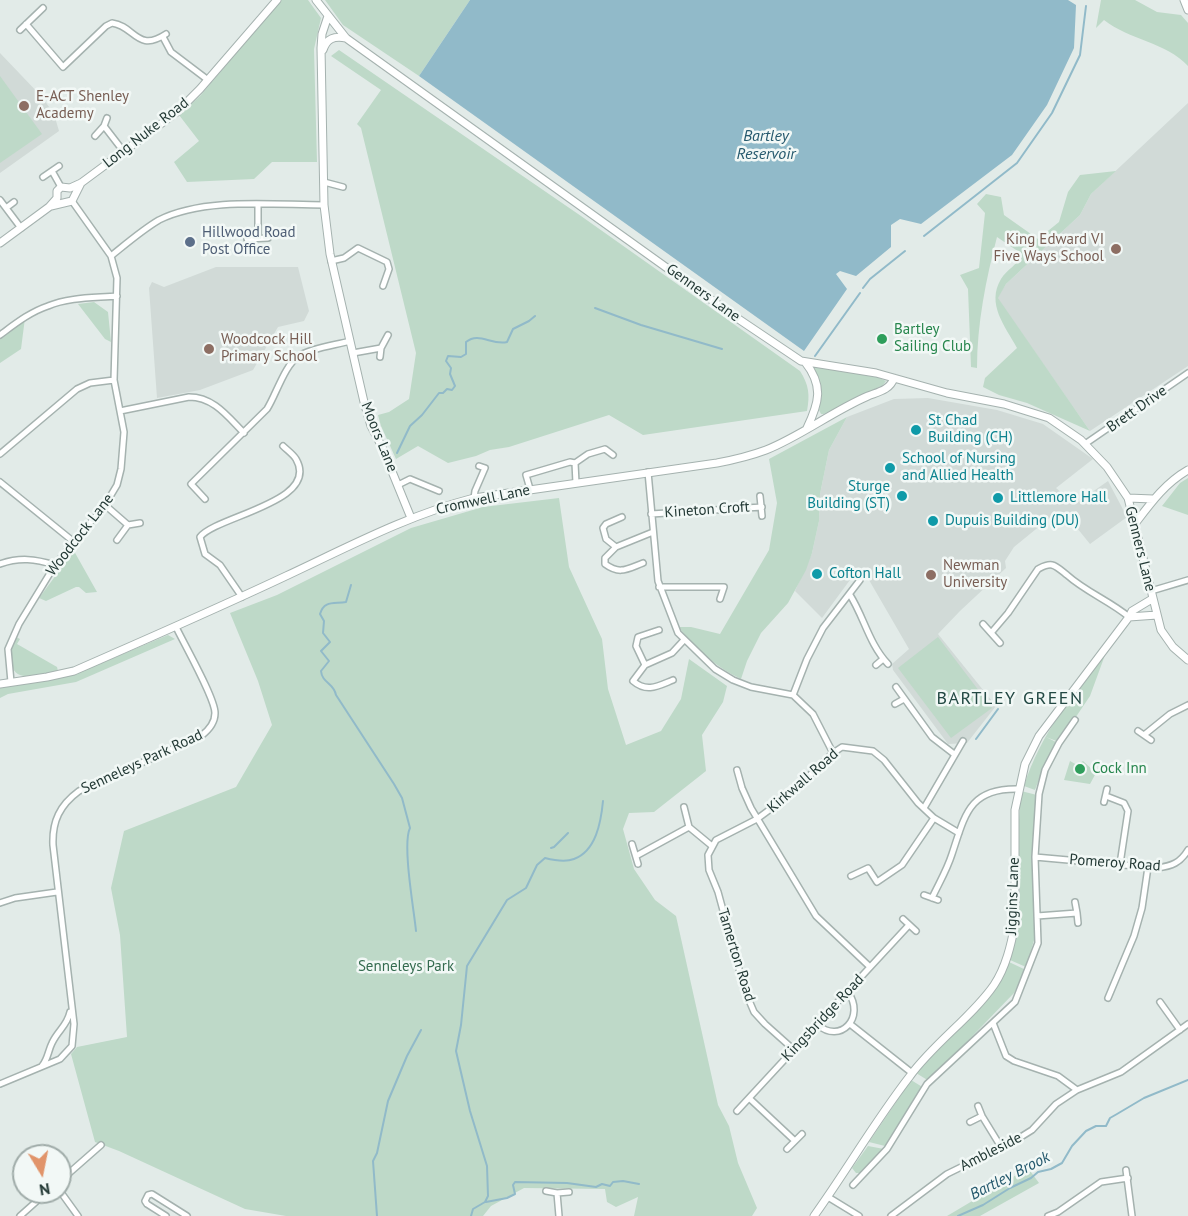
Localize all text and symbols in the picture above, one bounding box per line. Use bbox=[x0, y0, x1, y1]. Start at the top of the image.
place label: E-ACT Shenley Academy bbox=[36, 88, 129, 123]
street label: Long Nuke Road bbox=[100, 94, 192, 172]
marker: E-ACT Shenley Academy bbox=[17, 99, 31, 113]
water label: Bartley Reservoir bbox=[736, 126, 796, 164]
place label: Hillwood Road Post Office bbox=[202, 224, 296, 259]
place label: King Edward VI Five Ways School bbox=[994, 231, 1104, 266]
marker: Hillwood Road Post Office bbox=[183, 235, 197, 249]
marker: King Edward VI Five Ways School bbox=[1109, 242, 1123, 256]
street label: Genners Lane bbox=[663, 260, 743, 326]
place label: Bartley Sailing Club bbox=[894, 321, 971, 356]
place label: Woodcock Hill Primary School bbox=[221, 331, 317, 366]
marker: Bartley Sailing Club bbox=[875, 332, 889, 346]
marker: Woodcock Hill Primary School bbox=[202, 342, 216, 356]
street label: Brett Drive bbox=[1103, 382, 1171, 436]
street label: Moors Lane bbox=[357, 399, 401, 475]
place label: St Chad Building (CH) bbox=[928, 412, 1013, 447]
marker: St Chad Building (CH) bbox=[909, 423, 923, 437]
place label: School of Nursing and Allied Health bbox=[902, 450, 1016, 485]
marker: School of Nursing and Allied Health bbox=[883, 461, 897, 475]
place label: Sturge Building (ST) bbox=[807, 478, 890, 513]
street label: Cromwell Lane bbox=[434, 481, 532, 519]
marker: Sturge Building (ST) bbox=[895, 489, 909, 503]
place label: Littlemore Hall bbox=[1010, 489, 1107, 507]
street label: Woodcock Lane bbox=[42, 490, 118, 580]
marker: Littlemore Hall bbox=[991, 491, 1005, 505]
street label: Kineton Croft bbox=[664, 498, 750, 522]
street label: Genners Lane bbox=[1121, 505, 1159, 593]
place label: Dupuis Building (DU) bbox=[945, 512, 1079, 530]
marker: Dupuis Building (DU) bbox=[926, 514, 940, 528]
place label: Newman University bbox=[943, 557, 1007, 592]
place label: Cofton Hall bbox=[829, 565, 901, 583]
marker: Cofton Hall bbox=[810, 567, 824, 581]
marker: Newman University bbox=[924, 568, 938, 582]
district label: BARTLEY GREEN bbox=[936, 688, 1084, 710]
street label: Senneleys Park Road bbox=[78, 726, 206, 798]
street label: Kirkwall Road bbox=[764, 745, 842, 817]
place label: Cock Inn bbox=[1092, 760, 1147, 778]
marker: Cock Inn bbox=[1073, 762, 1087, 776]
street label: Pomeroy Road bbox=[1069, 851, 1161, 875]
street label: Jiggins Lane bbox=[1003, 857, 1023, 935]
street label: Tamerton Road bbox=[713, 906, 759, 1004]
park label: Senneleys Park bbox=[358, 958, 454, 976]
street label: Kingsbridge Road bbox=[778, 971, 868, 1065]
street label: Ambleside bbox=[957, 1129, 1025, 1175]
north arrow bbox=[12, 1144, 72, 1204]
water label: Bartley Brook bbox=[967, 1148, 1053, 1204]
text: N bbox=[38, 1179, 52, 1201]

